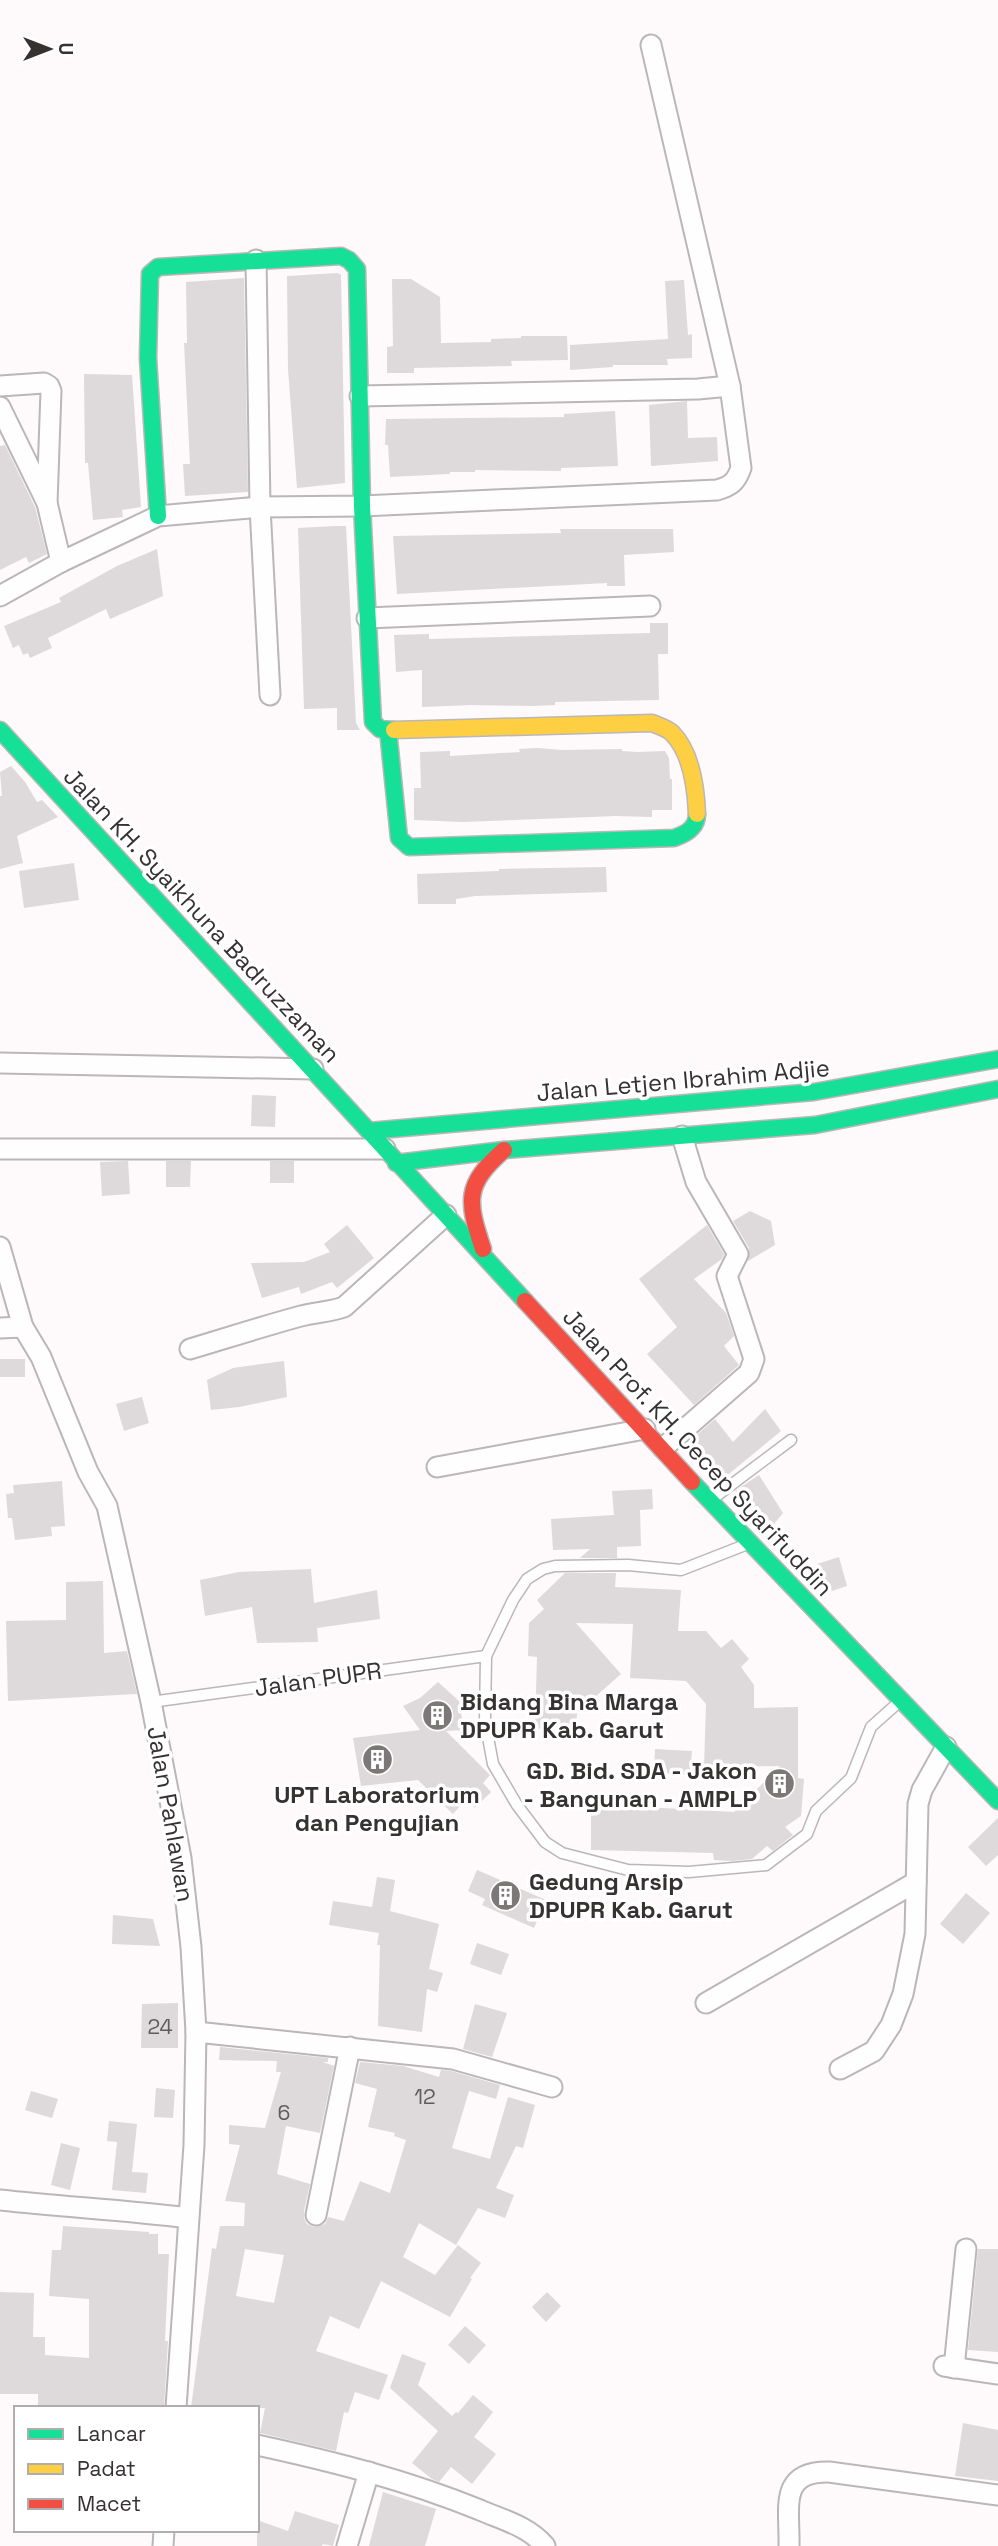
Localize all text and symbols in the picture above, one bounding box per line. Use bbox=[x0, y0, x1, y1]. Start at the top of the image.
north arrow bbox=[14, 14, 84, 84]
text: U bbox=[53, 43, 78, 55]
street label: Jalan KH. Syaikhuna Badruzzaman bbox=[57, 761, 347, 1069]
street label: Jalan Letjen Ibrahim Adjie bbox=[535, 1052, 831, 1108]
street label: Jalan Prof. KH. Cecep Syarifuddin bbox=[556, 1302, 840, 1602]
street label: Jalan PUPR bbox=[252, 1655, 384, 1703]
place label: Bidang Bina Marga DPUPR Kab. Garut bbox=[460, 1686, 678, 1745]
building icon: Bidang Bina Marga DPUPR Kab. Garut bbox=[420, 1698, 454, 1732]
street label: Jalan Pahlawan bbox=[140, 1724, 202, 1904]
building icon: UPT Laboratorium dan Pengujian bbox=[360, 1743, 394, 1777]
place label: GD. Bid. SDA - Jakon - Bangunan - AMPLP bbox=[524, 1755, 757, 1814]
building icon: GD. Bid. SDA - Jakon - Bangunan - AMPLP bbox=[763, 1767, 797, 1801]
place label: UPT Laboratorium dan Pengujian bbox=[274, 1779, 480, 1838]
place label: Gedung Arsip DPUPR Kab. Garut bbox=[529, 1866, 733, 1925]
building icon: Gedung Arsip DPUPR Kab. Garut bbox=[489, 1878, 523, 1912]
house number: 24 bbox=[147, 2013, 173, 2040]
house number: 12 bbox=[414, 2083, 436, 2110]
house number: 6 bbox=[278, 2099, 290, 2126]
legend bbox=[14, 2406, 259, 2532]
text: Lancar bbox=[77, 2420, 146, 2447]
text: Padat bbox=[77, 2455, 136, 2482]
text: Macet bbox=[77, 2490, 141, 2517]

